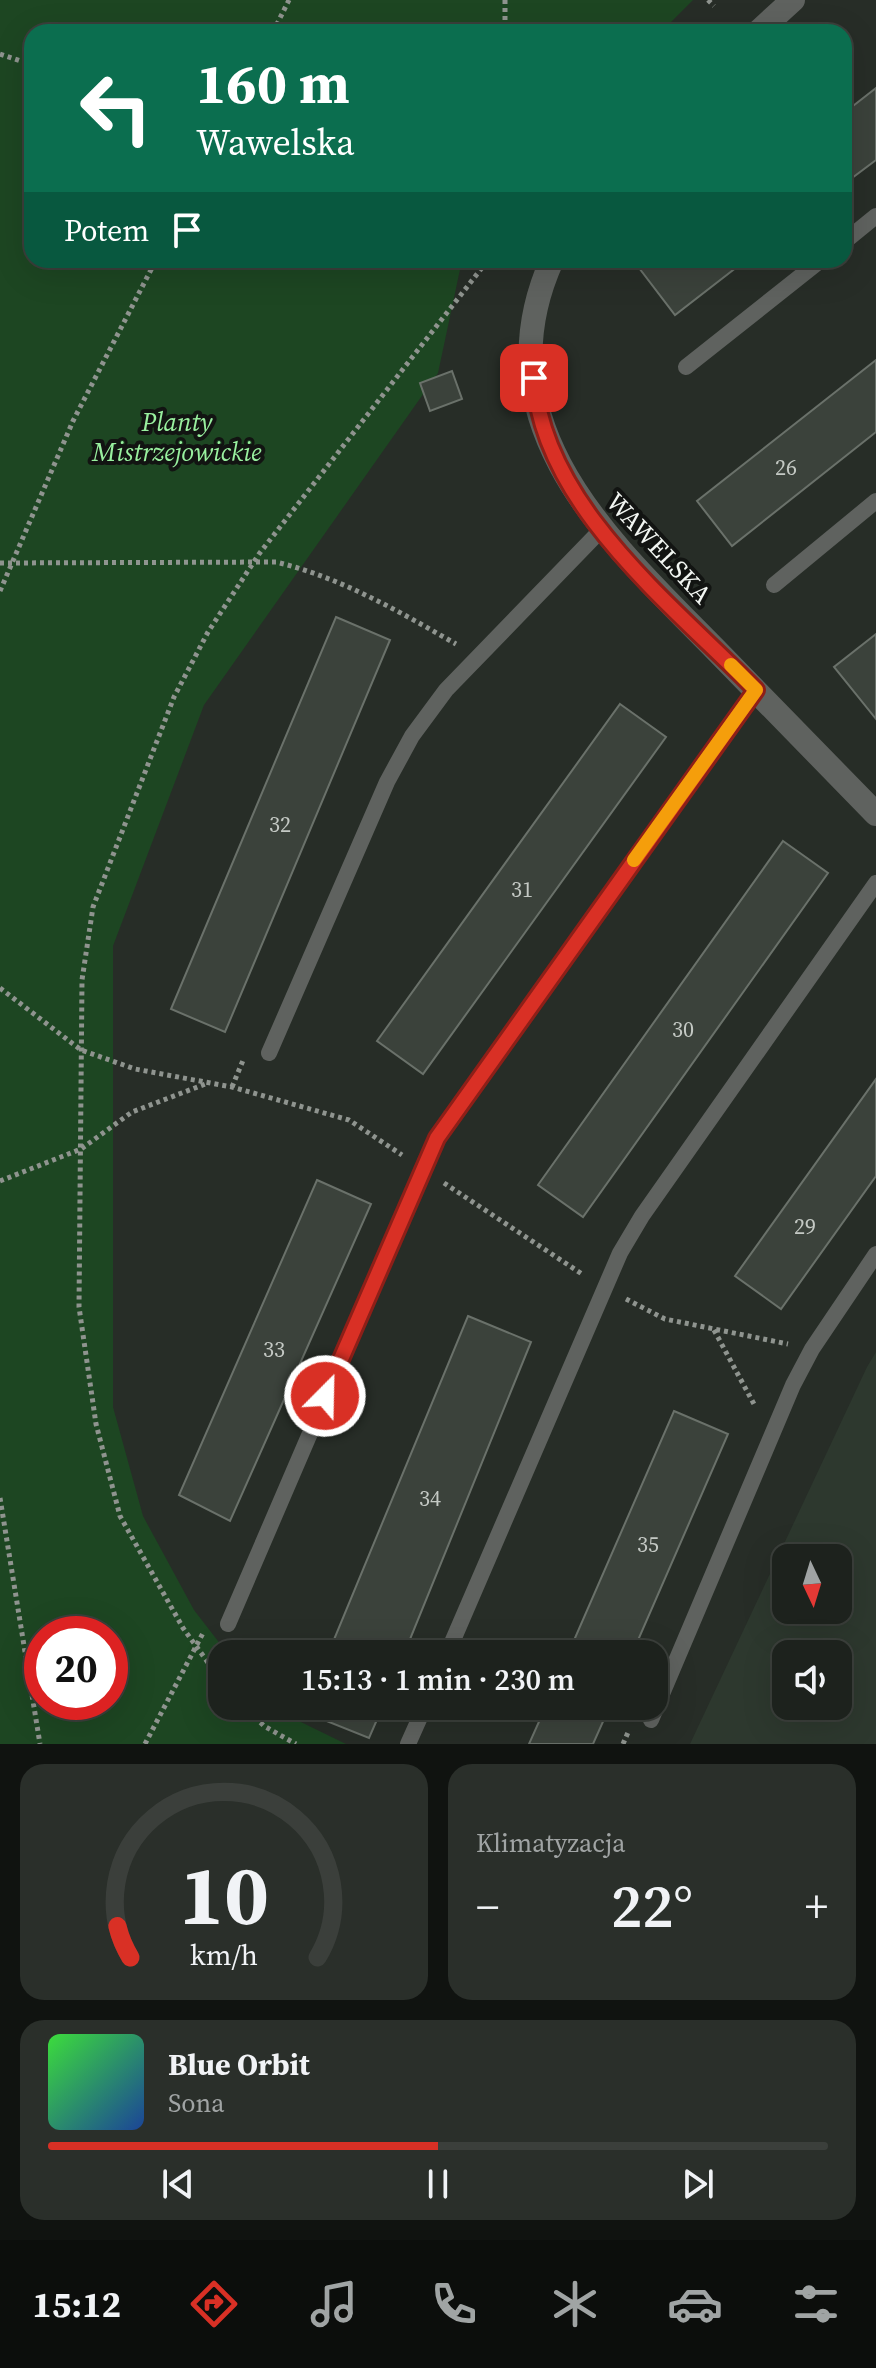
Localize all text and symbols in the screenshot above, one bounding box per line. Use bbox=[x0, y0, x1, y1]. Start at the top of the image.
text: 160 m bbox=[196, 45, 350, 122]
icon: left bbox=[64, 56, 168, 160]
text: Wawelska bbox=[196, 118, 355, 167]
icon: arrive bbox=[165, 208, 209, 252]
text: Potem bbox=[64, 210, 149, 251]
pin bbox=[500, 344, 568, 412]
icon: arrive bbox=[512, 356, 556, 400]
park label: Planty Mistrzejowickie bbox=[91, 404, 262, 470]
house number: 26 bbox=[775, 452, 797, 482]
street label: WAWELSKA bbox=[598, 484, 720, 612]
house number: 32 bbox=[269, 809, 291, 839]
house number: 31 bbox=[511, 874, 533, 904]
house number: 30 bbox=[672, 1014, 694, 1044]
house number: 29 bbox=[794, 1211, 816, 1241]
house number: 33 bbox=[263, 1334, 285, 1364]
position arrow bbox=[283, 1354, 367, 1438]
house number: 34 bbox=[419, 1483, 441, 1513]
house number: 35 bbox=[637, 1529, 659, 1559]
north arrow bbox=[772, 1544, 852, 1624]
map controls bbox=[772, 1544, 852, 1720]
speed limit sign: 20 bbox=[24, 1616, 128, 1720]
button: sound bbox=[772, 1640, 852, 1720]
text: 15:13 · 1 min · 230 m bbox=[301, 1659, 575, 1700]
text: Klimatyzacja bbox=[476, 1825, 625, 1861]
text: 10 bbox=[179, 1838, 269, 1952]
text: 22° bbox=[611, 1865, 693, 1947]
text: − bbox=[476, 1876, 499, 1937]
text: + bbox=[805, 1876, 828, 1937]
text: km/h bbox=[190, 1935, 258, 1975]
text: Blue Orbit bbox=[168, 2044, 310, 2085]
text: Sona bbox=[168, 2085, 225, 2121]
icon: previous bbox=[156, 2162, 200, 2206]
icon: pause bbox=[416, 2162, 460, 2206]
icon: next bbox=[676, 2162, 720, 2206]
icon: directions bbox=[186, 2276, 242, 2332]
icon: music bbox=[306, 2276, 362, 2332]
icon: phone bbox=[426, 2276, 482, 2332]
icon: climate bbox=[547, 2276, 603, 2332]
icon: car bbox=[667, 2276, 723, 2332]
icon: filters bbox=[788, 2276, 844, 2332]
text: 15:12 bbox=[32, 2280, 121, 2329]

